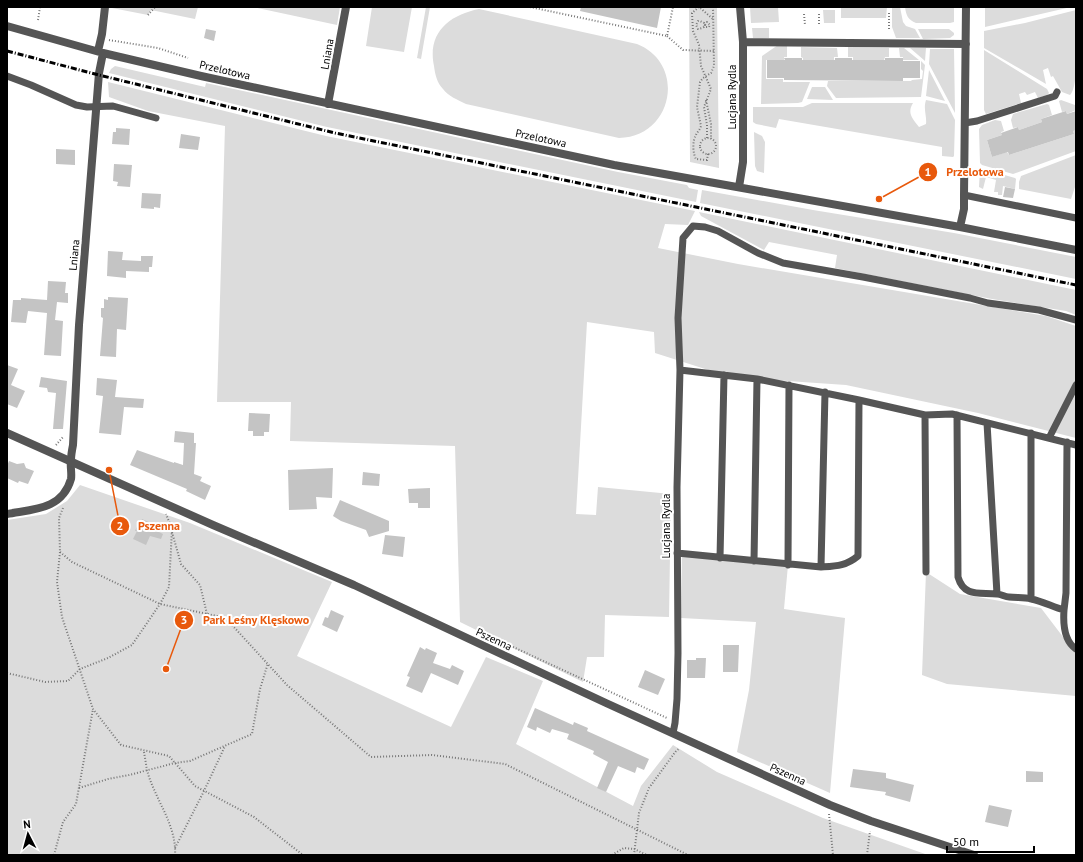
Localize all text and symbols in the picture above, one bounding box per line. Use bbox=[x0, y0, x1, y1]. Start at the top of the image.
street label: Lniana bbox=[317, 37, 337, 71]
street label: Przelotowa bbox=[198, 57, 252, 83]
street label: Lucjana Rydla bbox=[725, 64, 739, 130]
street label: Przelotowa bbox=[514, 126, 568, 150]
callout: Przelotowa bbox=[918, 160, 1011, 184]
text: 1 bbox=[925, 164, 931, 179]
text: Przelotowa bbox=[946, 164, 1004, 179]
street label: Lniana bbox=[66, 239, 82, 271]
street label: Lucjana Rydla bbox=[659, 493, 673, 559]
callout: Pszenna bbox=[110, 514, 188, 538]
text: 2 bbox=[117, 518, 123, 533]
text: Pszenna bbox=[138, 518, 180, 533]
callout: Park Leśny Klęskowo bbox=[174, 608, 317, 632]
text: 3 bbox=[181, 612, 187, 627]
text: Park Leśny Klęskowo bbox=[203, 612, 310, 627]
street label: Pszenna bbox=[474, 625, 514, 653]
street label: Pszenna bbox=[768, 760, 808, 788]
north arrow bbox=[8, 814, 48, 854]
text: N bbox=[23, 817, 31, 831]
scale bar bbox=[947, 828, 1034, 854]
text: 50 m bbox=[953, 834, 979, 849]

